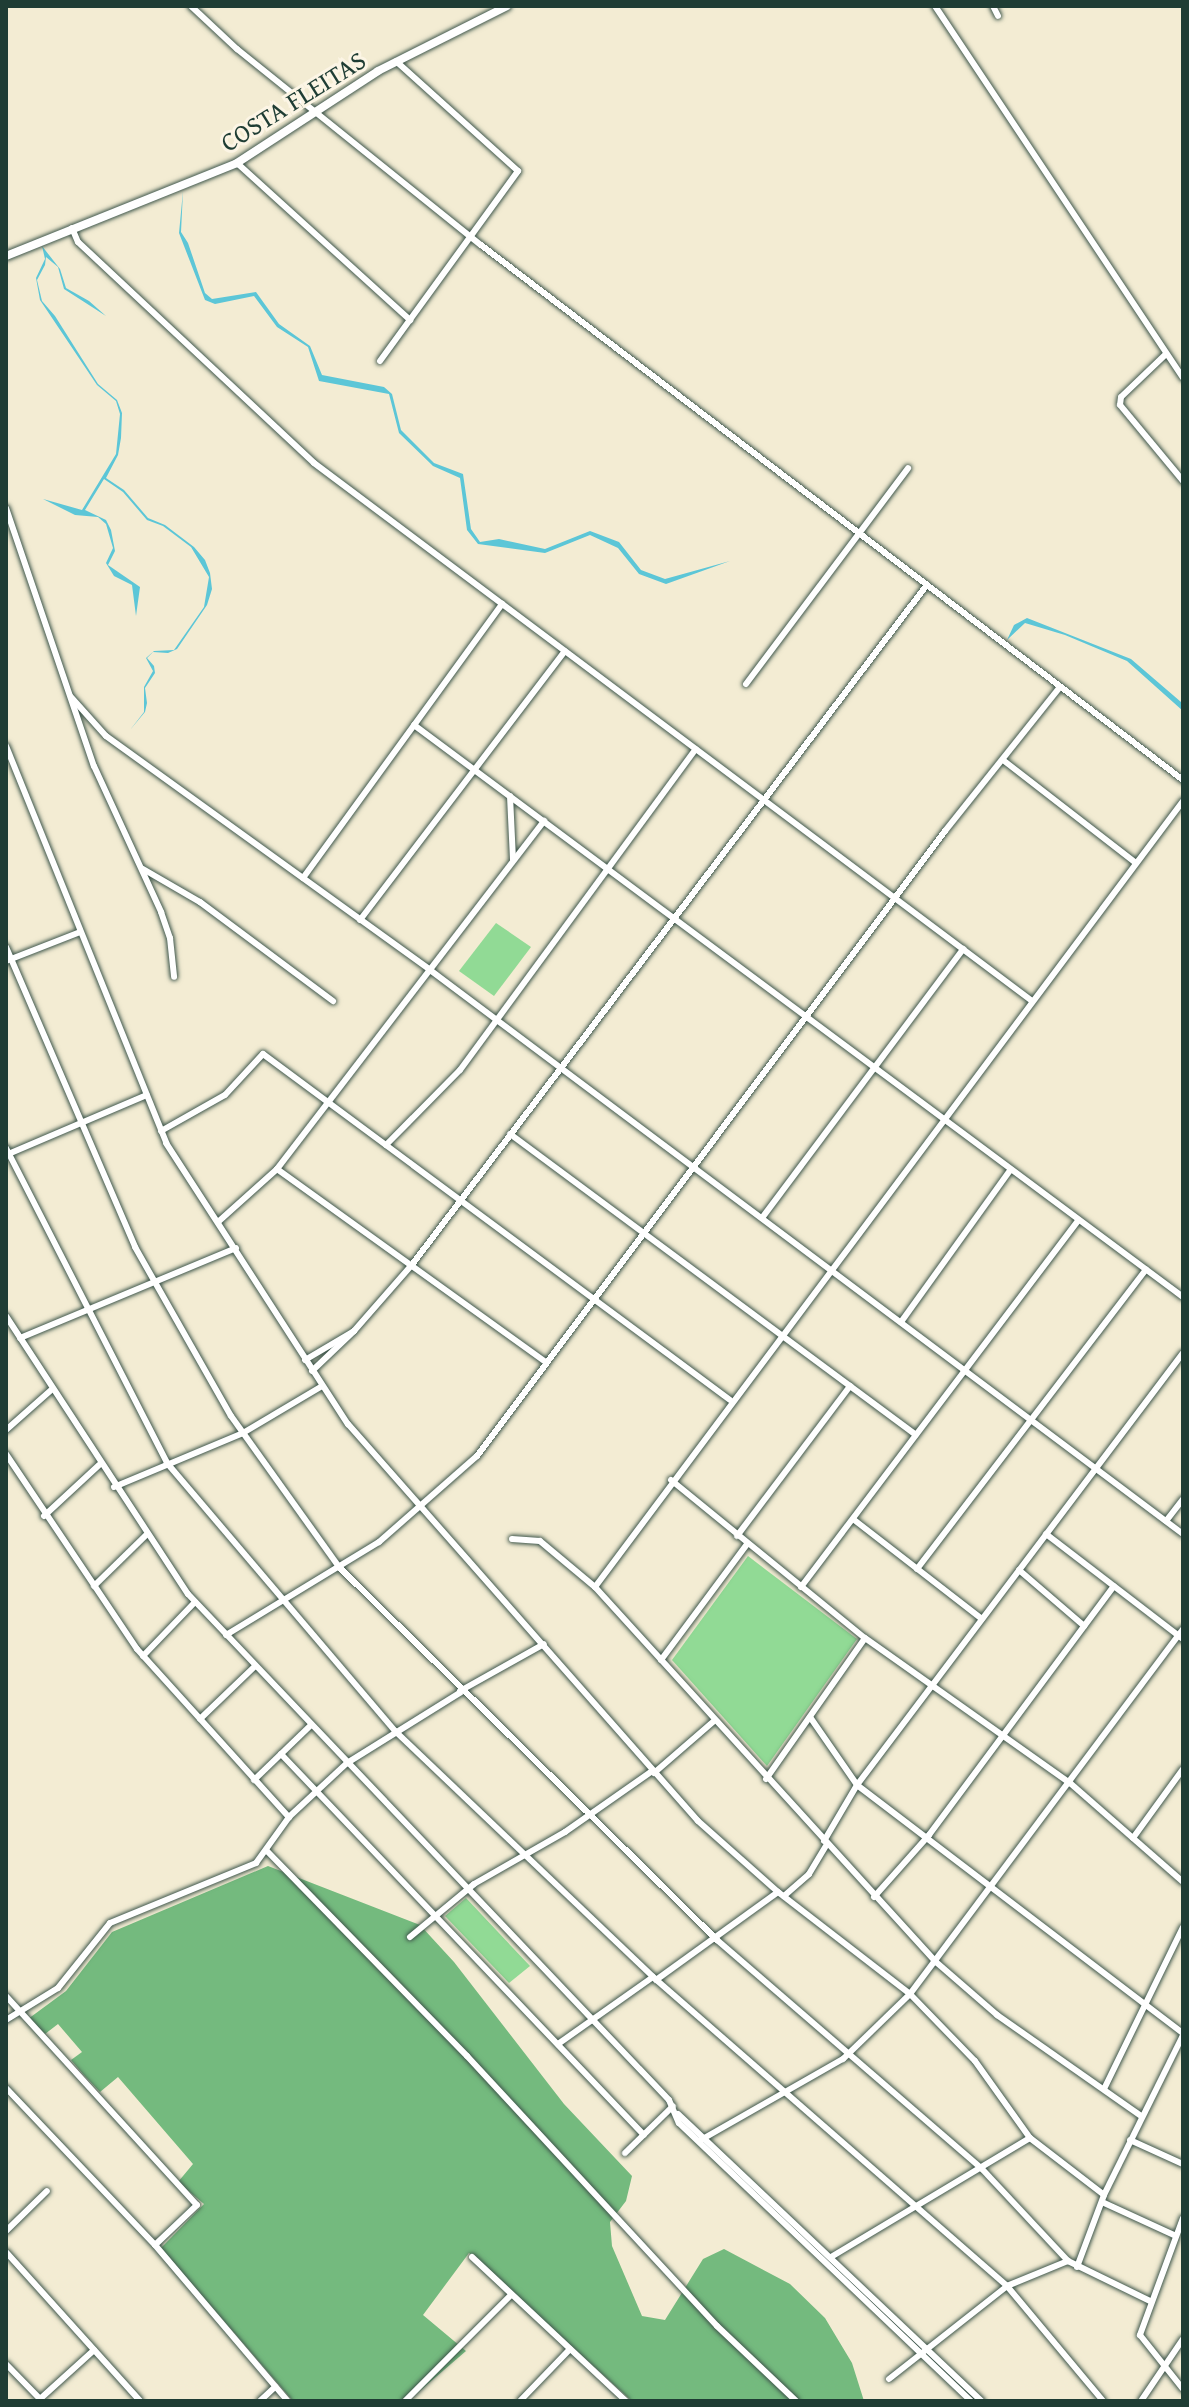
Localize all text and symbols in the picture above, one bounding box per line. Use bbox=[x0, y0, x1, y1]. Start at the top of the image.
street label: COSTA FLEITAS bbox=[215, 44, 371, 158]

